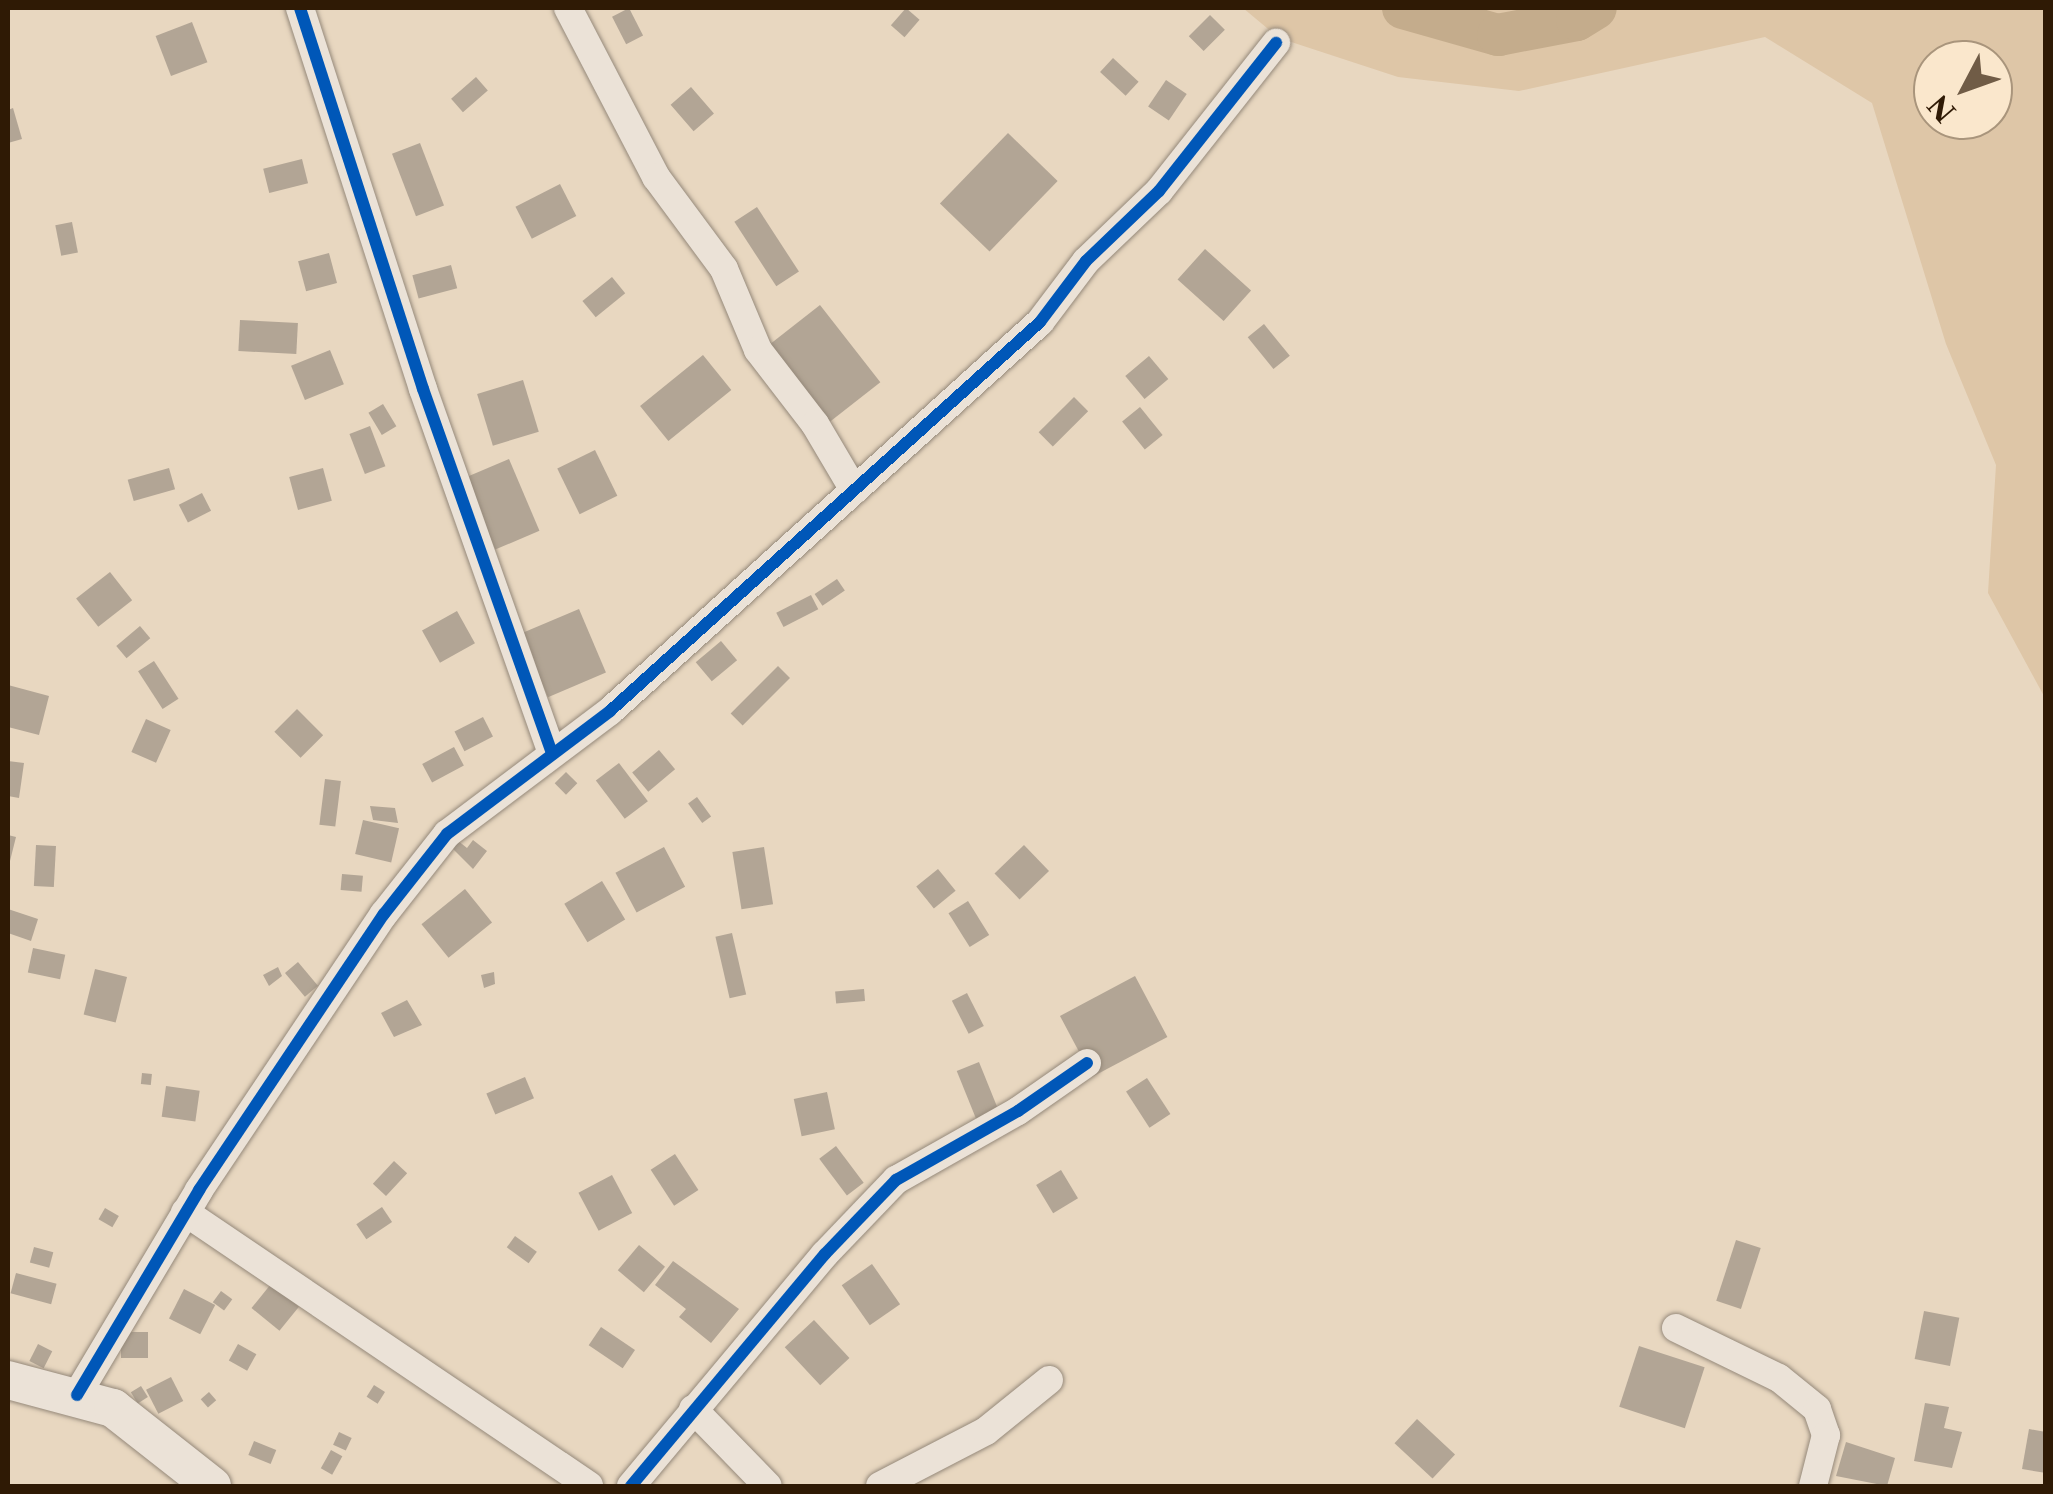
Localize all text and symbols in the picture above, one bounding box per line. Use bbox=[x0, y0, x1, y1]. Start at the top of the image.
north arrow bbox=[1913, 40, 2013, 140]
text: N bbox=[1921, 88, 1963, 129]

